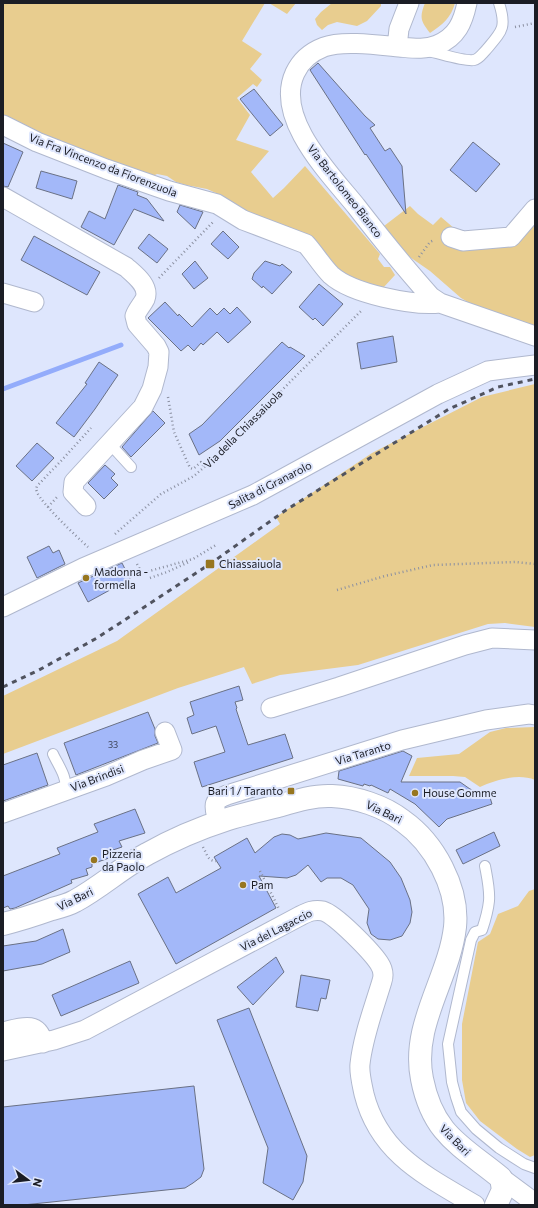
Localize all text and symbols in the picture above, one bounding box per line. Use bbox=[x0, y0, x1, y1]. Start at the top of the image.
street label: Via Fra Vincenzo da Fiorenzuola bbox=[27, 130, 179, 199]
street label: Via Bartolomeo Bianco bbox=[305, 142, 386, 240]
street label: Via della Chiassaiuola bbox=[201, 387, 285, 471]
street label: Salita di Granarolo bbox=[226, 458, 314, 511]
place label: Chiassaiuola bbox=[219, 557, 281, 570]
marker: Chiassaiuola bbox=[204, 558, 216, 570]
place label: Madonna - formella bbox=[94, 565, 148, 591]
marker: Madonna - formella bbox=[81, 573, 91, 583]
street label: Via Taranto bbox=[333, 738, 393, 767]
house number: 33 bbox=[108, 739, 118, 750]
street label: Via Brindisi bbox=[68, 761, 125, 794]
place label: Bari 1 / Taranto bbox=[208, 784, 283, 797]
marker: Bari 1 / Taranto bbox=[286, 786, 296, 796]
place label: House Gomme bbox=[423, 786, 497, 799]
marker: House Gomme bbox=[410, 788, 420, 798]
street label: Via Bari bbox=[364, 797, 404, 826]
place label: Pizzeria da Paolo bbox=[102, 847, 145, 873]
marker: Pizzeria da Paolo bbox=[89, 855, 99, 865]
place label: Pam bbox=[251, 878, 273, 891]
marker: Pam bbox=[238, 880, 248, 890]
street label: Via Bari bbox=[55, 884, 95, 913]
street label: Via del Lagaccio bbox=[238, 906, 314, 953]
street label: Via Bari bbox=[437, 1121, 474, 1158]
north arrow bbox=[8, 1160, 48, 1200]
text: N bbox=[31, 1177, 45, 1188]

